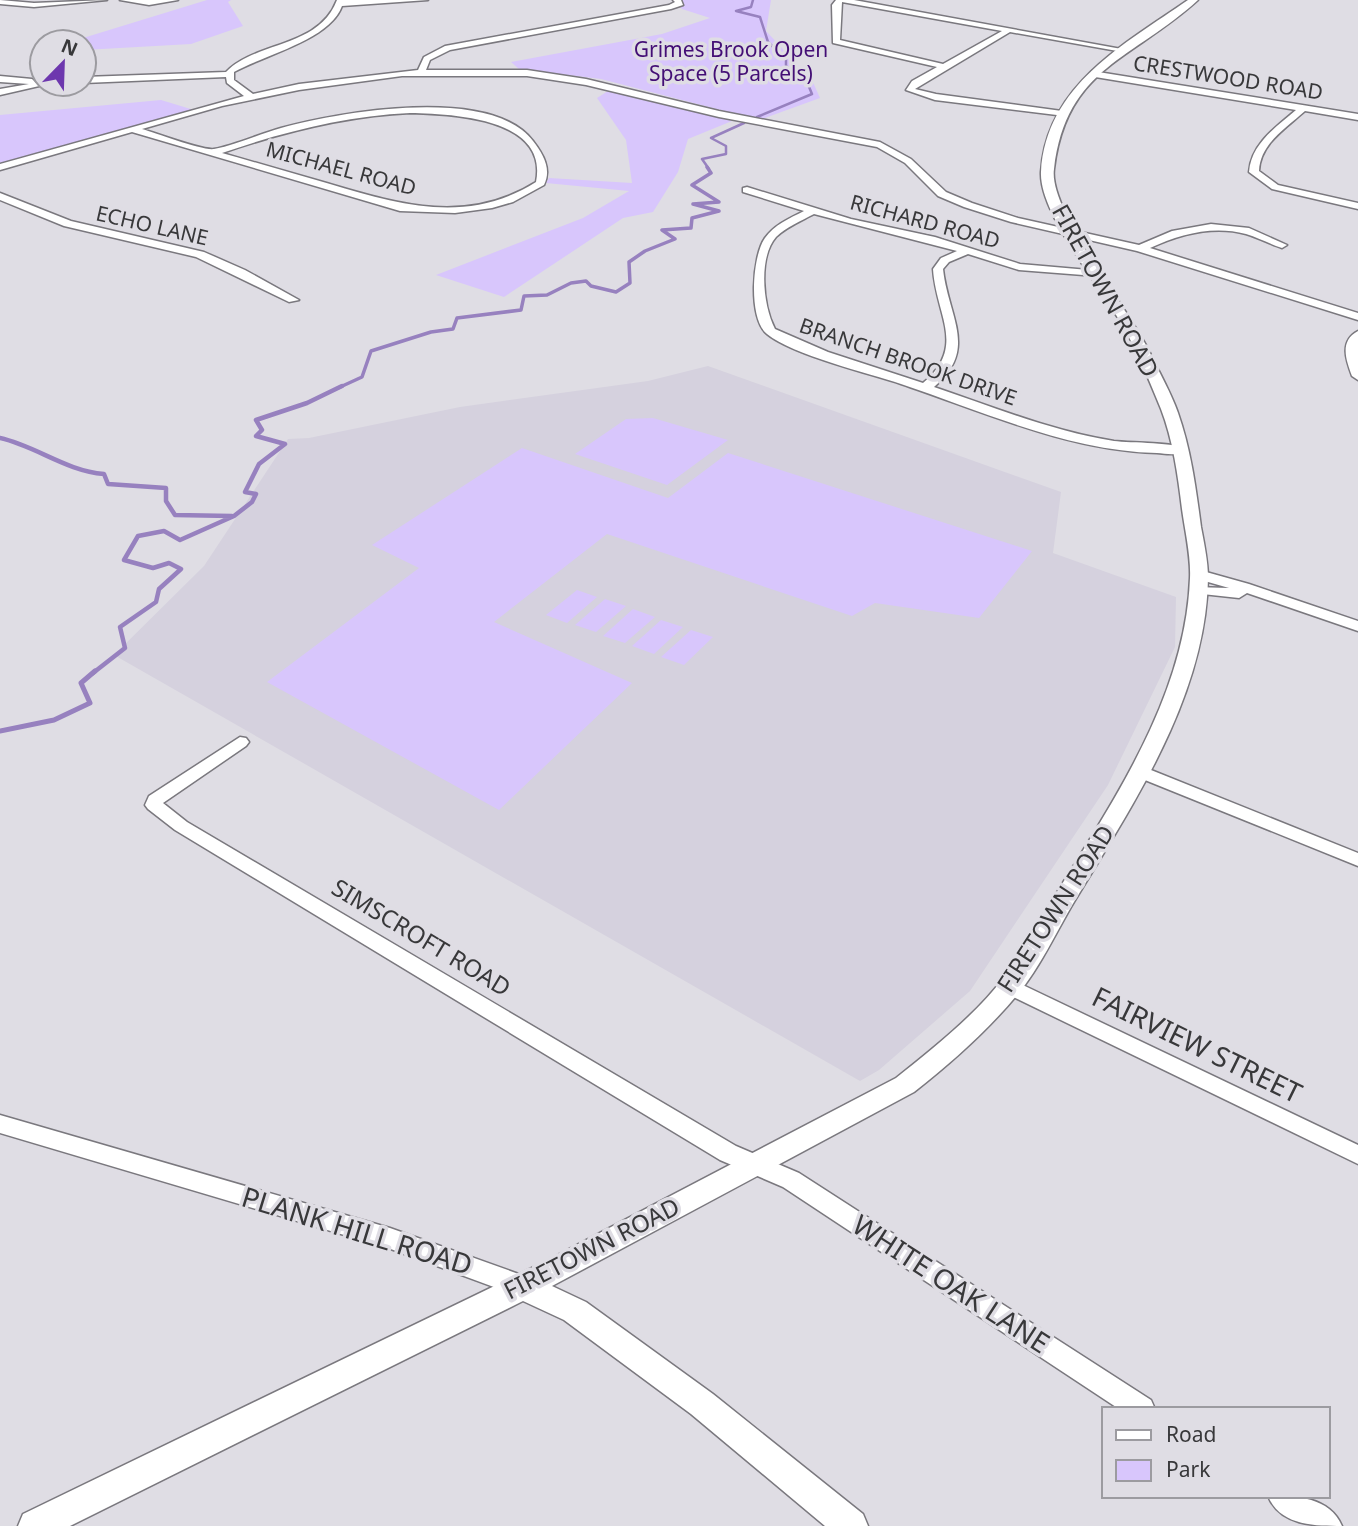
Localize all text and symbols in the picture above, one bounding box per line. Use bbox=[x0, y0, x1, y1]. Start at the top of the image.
north arrow bbox=[28, 28, 98, 98]
text: N bbox=[57, 32, 82, 62]
park label: Grimes Brook Open Space (5 Parcels) bbox=[634, 35, 828, 87]
street label: CRESTWOOD ROAD bbox=[1131, 48, 1325, 106]
street label: MICHAEL ROAD bbox=[263, 135, 419, 202]
street label: RICHARD ROAD bbox=[847, 188, 1003, 254]
street label: FIRETOWN ROAD bbox=[1045, 198, 1168, 383]
street label: ECHO LANE bbox=[93, 199, 211, 252]
street label: BRANCH BROOK DRIVE bbox=[796, 311, 1021, 411]
street label: FIRETOWN ROAD bbox=[988, 818, 1121, 998]
street label: SIMSCROFT ROAD bbox=[326, 870, 517, 1003]
street label: FAIRVIEW STREET bbox=[1086, 977, 1309, 1112]
street label: PLANK HILL ROAD bbox=[237, 1177, 477, 1283]
street label: FIRETOWN ROAD bbox=[498, 1189, 685, 1306]
street label: WHITE OAK LANE bbox=[846, 1205, 1057, 1361]
legend bbox=[1102, 1407, 1330, 1498]
text: Road bbox=[1166, 1420, 1216, 1448]
text: Park bbox=[1166, 1455, 1211, 1483]

